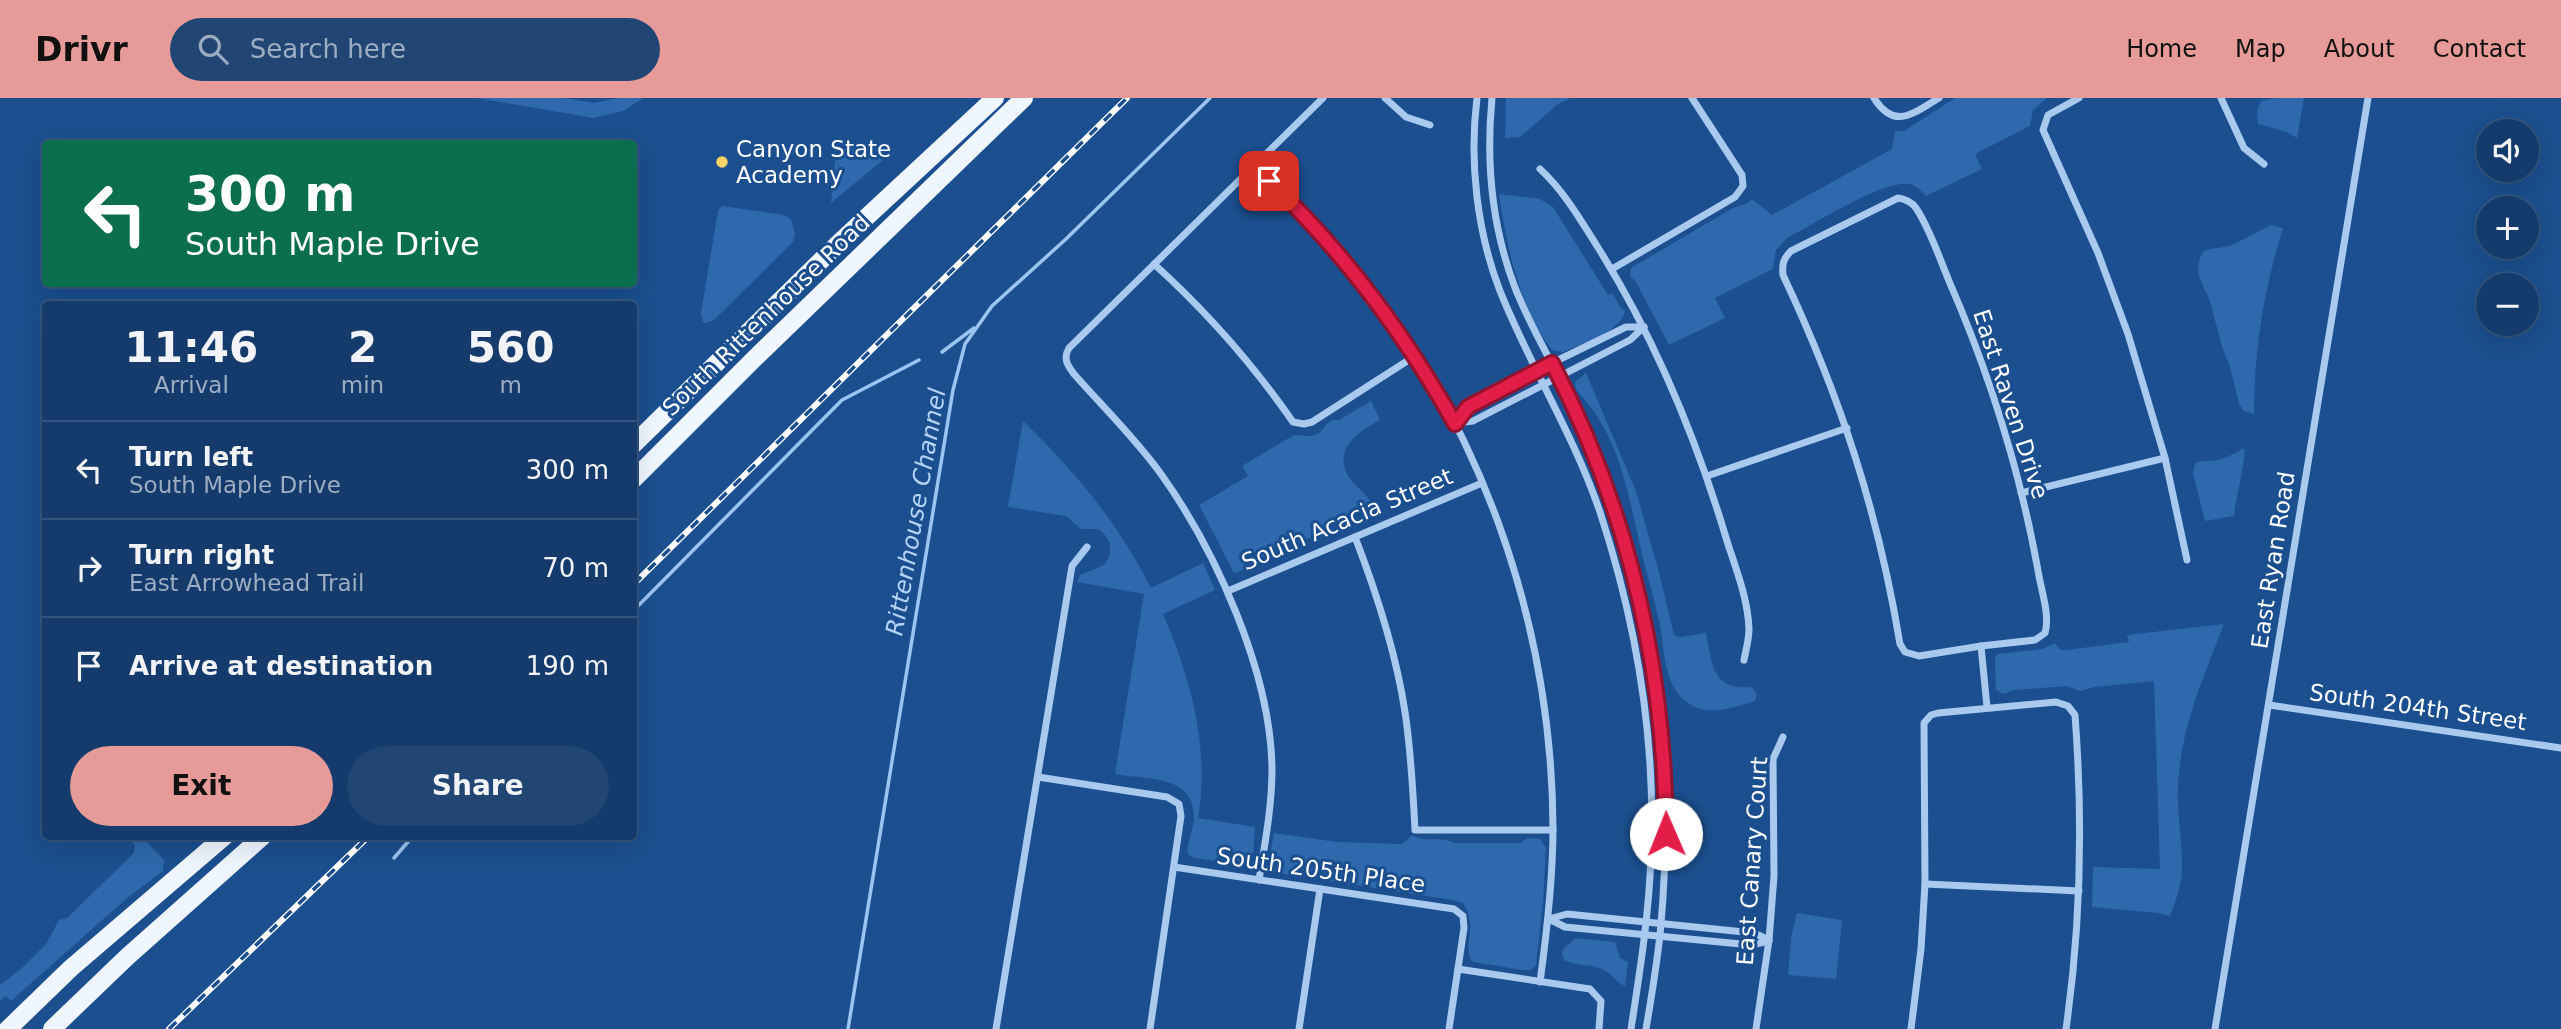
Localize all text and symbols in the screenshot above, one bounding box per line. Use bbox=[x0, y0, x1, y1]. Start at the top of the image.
search box bbox=[170, 18, 660, 81]
text: Drivr bbox=[35, 30, 128, 69]
icon: search bbox=[194, 30, 232, 68]
text: Search here bbox=[250, 34, 406, 64]
text: Home bbox=[2126, 35, 2197, 63]
text: Map bbox=[2235, 35, 2286, 63]
text: About bbox=[2324, 35, 2395, 63]
text: Contact bbox=[2433, 35, 2526, 63]
map controls bbox=[2476, 119, 2539, 336]
button: sound bbox=[2476, 119, 2539, 182]
place label: Canyon State Academy bbox=[736, 136, 891, 188]
pin bbox=[1239, 151, 1299, 211]
marker: Canyon State Academy bbox=[714, 154, 730, 170]
icon: arrive bbox=[1250, 162, 1288, 200]
text: 300 m bbox=[185, 166, 355, 223]
icon: left bbox=[70, 168, 161, 259]
button: + bbox=[2476, 196, 2539, 259]
street label: South Rittenhouse Road bbox=[657, 209, 875, 421]
text: South Maple Drive bbox=[185, 225, 480, 263]
button: − bbox=[2476, 273, 2539, 336]
street label: East Raven Drive bbox=[1968, 306, 2054, 502]
text: 11:46 bbox=[125, 323, 258, 372]
text: 2 bbox=[348, 323, 377, 372]
text: 560 bbox=[467, 323, 554, 372]
text: Arrival bbox=[154, 372, 229, 398]
text: min bbox=[341, 372, 384, 398]
text: m bbox=[499, 372, 522, 398]
water label: Rittenhouse Channel bbox=[880, 386, 952, 638]
text: Turn left bbox=[129, 442, 253, 472]
icon: left bbox=[70, 451, 108, 489]
text: 300 m bbox=[526, 455, 609, 485]
street label: South Acacia Street bbox=[1238, 463, 1456, 575]
street label: East Ryan Road bbox=[2246, 470, 2300, 650]
text: South Maple Drive bbox=[129, 472, 341, 498]
text: Turn right bbox=[129, 540, 274, 570]
icon: right bbox=[70, 549, 108, 587]
text: 70 m bbox=[542, 553, 609, 583]
text: East Arrowhead Trail bbox=[129, 570, 364, 596]
icon: arrive bbox=[70, 647, 108, 685]
text: Arrive at destination bbox=[129, 651, 433, 681]
text: 190 m bbox=[526, 651, 609, 681]
street label: South 204th Street bbox=[2308, 679, 2528, 735]
button: Exit bbox=[70, 746, 333, 826]
button: Share bbox=[347, 746, 609, 826]
street label: East Canary Court bbox=[1732, 756, 1772, 966]
position arrow bbox=[1629, 797, 1703, 871]
street label: South 205th Place bbox=[1215, 843, 1427, 897]

